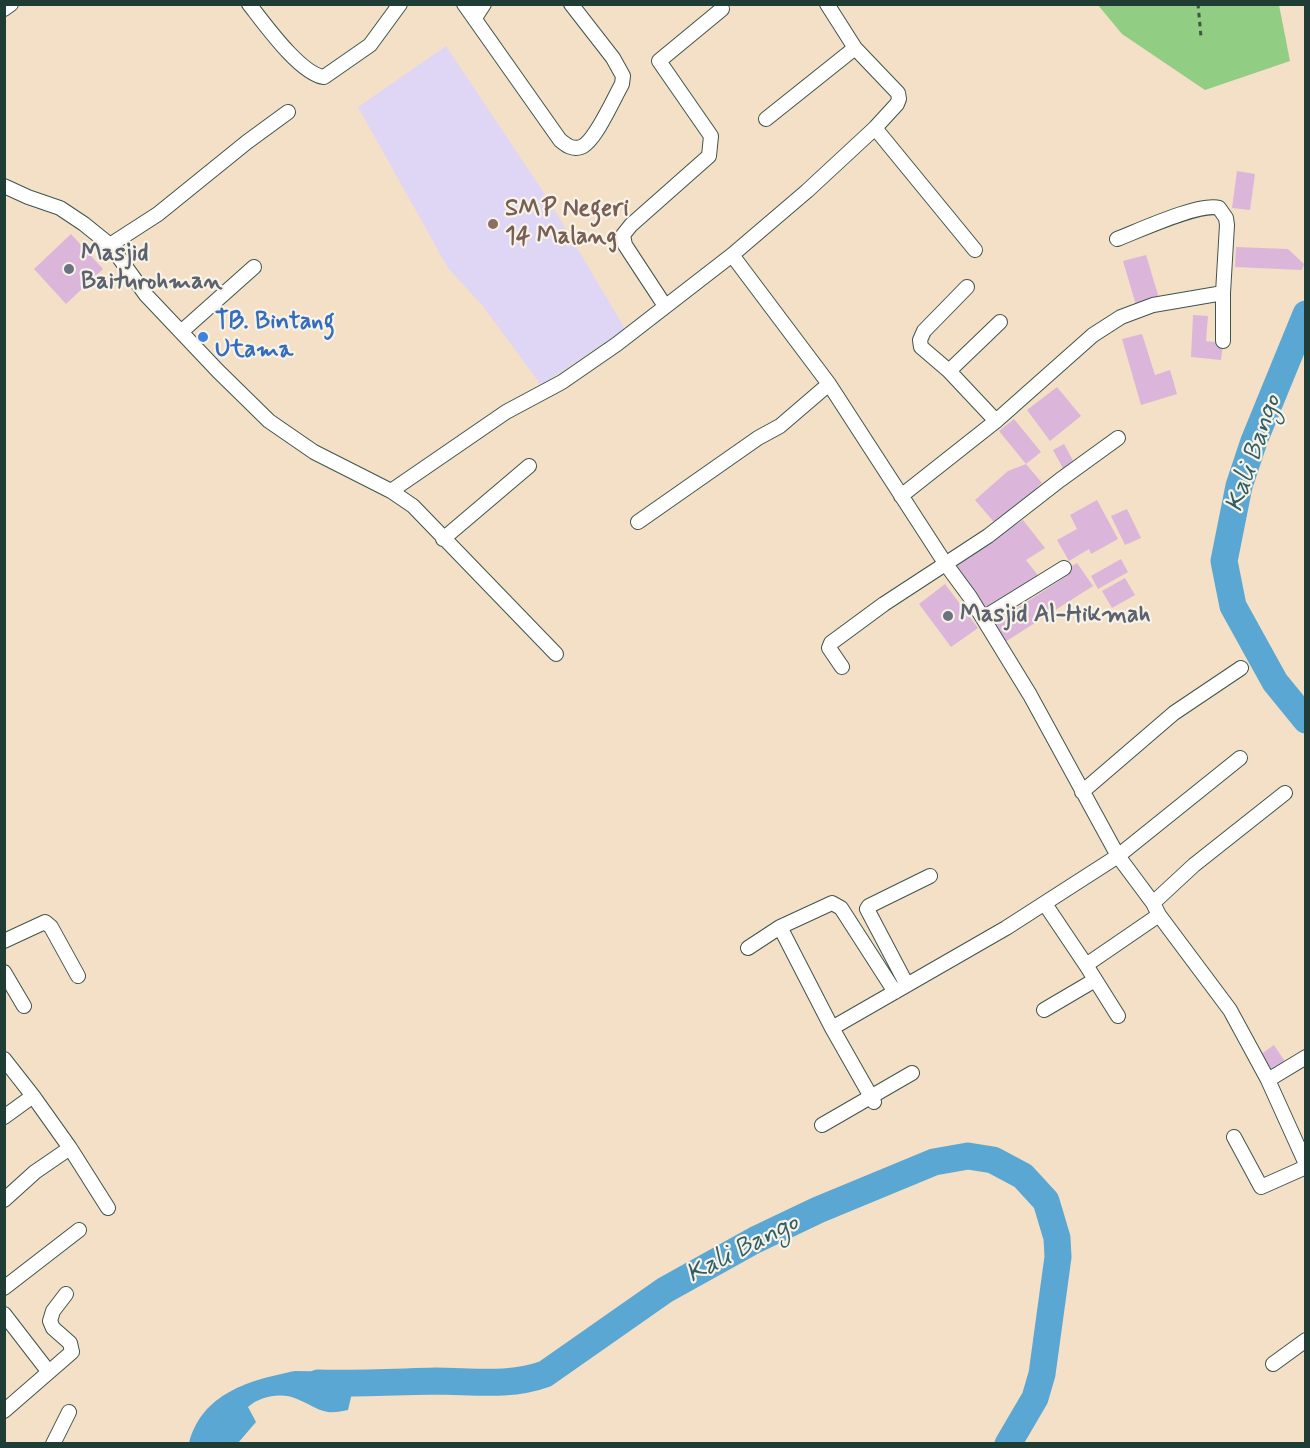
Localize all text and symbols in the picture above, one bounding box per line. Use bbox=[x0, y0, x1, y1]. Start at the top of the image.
place label: SMP Negeri 14 Malang bbox=[505, 196, 629, 252]
marker: SMP Negeri 14 Malang bbox=[486, 217, 500, 231]
place label: Masjid Baiturohman bbox=[81, 241, 222, 297]
marker: Masjid Baiturohman bbox=[62, 262, 76, 276]
place label: TB. Bintang Utama bbox=[215, 309, 335, 365]
marker: TB. Bintang Utama bbox=[196, 330, 210, 344]
water label: Kali Bango bbox=[1220, 391, 1290, 517]
place label: Masjid Al-Hikmah bbox=[960, 602, 1151, 630]
marker: Masjid Al-Hikmah bbox=[941, 609, 955, 623]
water label: Kali Bango bbox=[682, 1209, 804, 1291]

